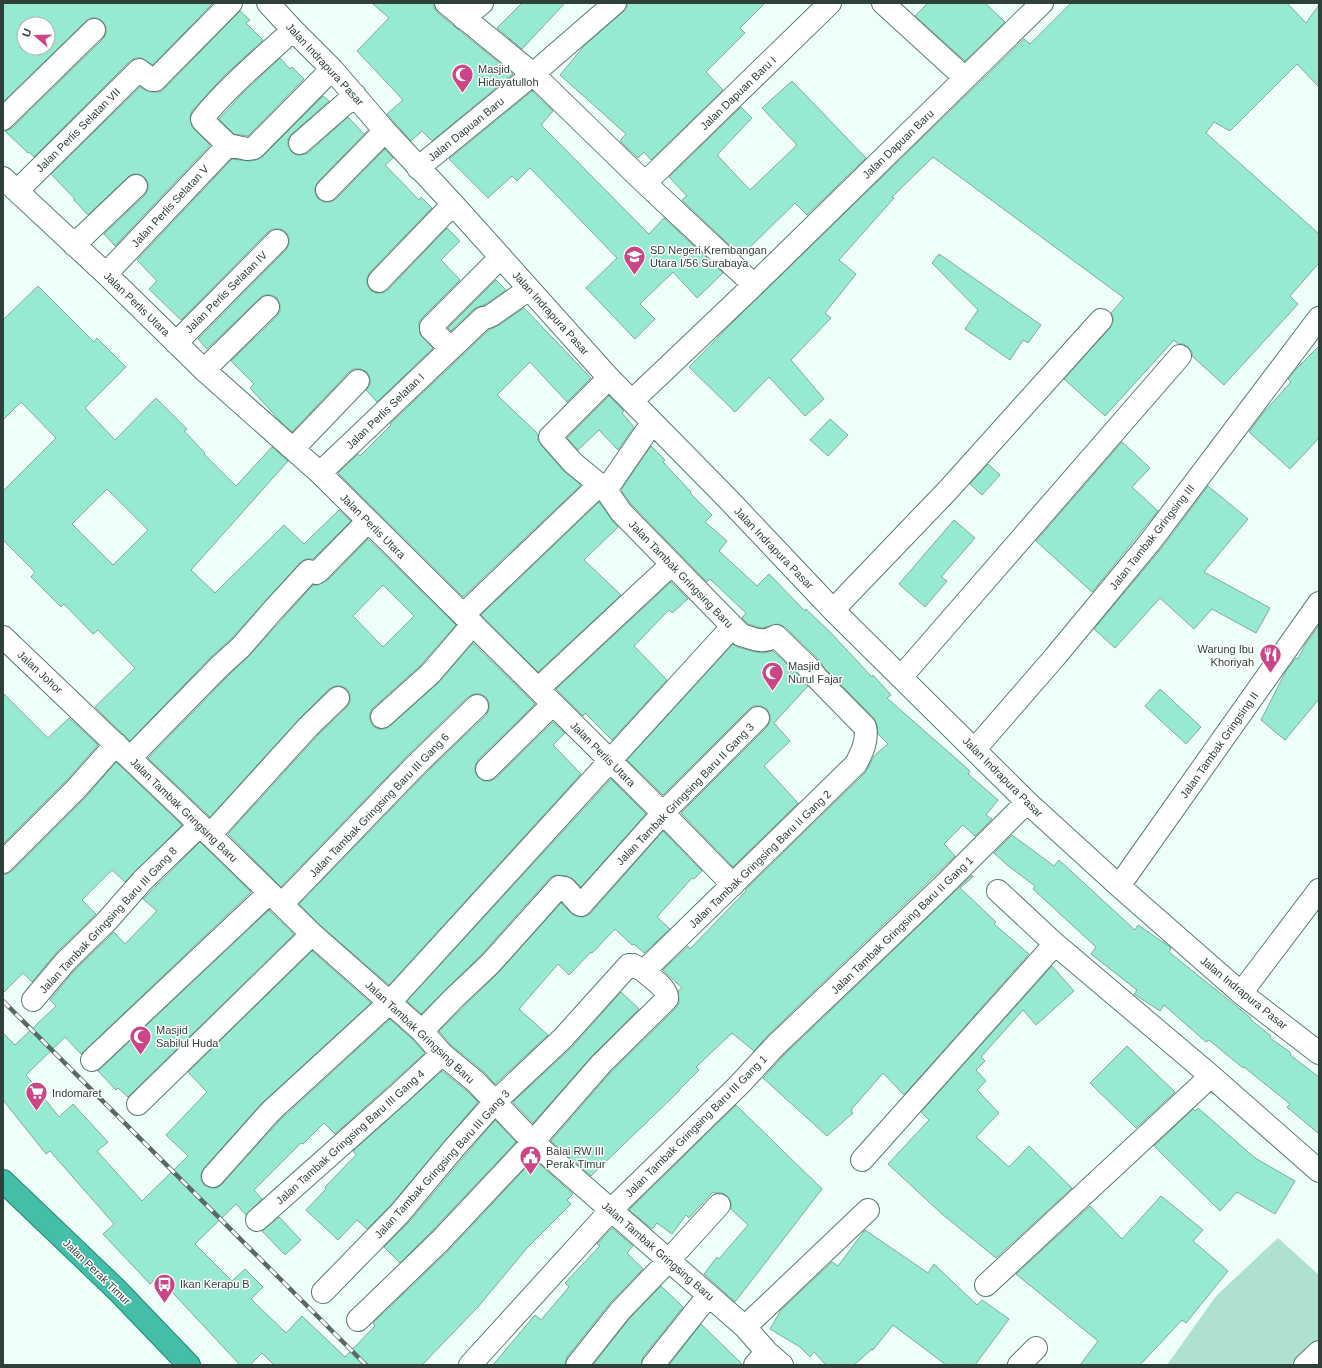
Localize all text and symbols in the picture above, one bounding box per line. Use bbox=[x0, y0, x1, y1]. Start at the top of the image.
north arrow bbox=[16, 16, 56, 56]
street label: Jalan Indrapura Pasar bbox=[284, 20, 367, 108]
text: U bbox=[20, 27, 34, 38]
street label: Jalan Dapuan Baru I bbox=[698, 54, 778, 132]
mosque icon: Masjid Hidayatulloh bbox=[450, 62, 476, 95]
place label: Masjid Hidayatulloh bbox=[478, 63, 539, 88]
street label: Jalan Perlis Selatan VII bbox=[34, 86, 122, 174]
street label: Jalan Dapuan Baru bbox=[426, 95, 506, 163]
street label: Jalan Dapuan Baru bbox=[860, 107, 936, 181]
street label: Jalan Perlis Selatan V bbox=[129, 162, 212, 249]
school or university icon: SD Negeri Krembangan Utara I/56 Surabaya bbox=[621, 243, 647, 276]
place label: SD Negeri Krembangan Utara I/56 Surabaya bbox=[650, 244, 767, 269]
street label: Jalan Perlis Selatan IV bbox=[183, 248, 270, 335]
street label: Jalan Indrapura Pasar bbox=[510, 269, 592, 357]
street label: Jalan Perlis Utara bbox=[102, 270, 173, 339]
street label: Jalan Perlis Selatan I bbox=[344, 371, 426, 451]
street label: Jalan Tambak Gringsing III bbox=[1107, 482, 1197, 592]
street label: Jalan Perlis Utara bbox=[338, 491, 409, 562]
street label: Jalan Indrapura Pasar bbox=[732, 505, 816, 591]
street label: Jalan Tambak Gringsing Baru bbox=[627, 518, 735, 630]
restaurant icon: Warung Ibu Khoriyah bbox=[1257, 642, 1283, 675]
place label: Warung Ibu Khoriyah bbox=[1198, 643, 1254, 668]
street label: Jalan Johor bbox=[15, 648, 65, 696]
mosque icon: Masjid Nurul Fajar bbox=[759, 659, 785, 692]
place label: Masjid Nurul Fajar bbox=[788, 660, 843, 685]
street label: Jalan Tambak Gringsing II bbox=[1178, 690, 1260, 800]
street label: Jalan Perlis Utara bbox=[568, 719, 639, 790]
street label: Jalan Tambak Gringsing Baru II Gang 3 bbox=[614, 721, 756, 867]
street label: Jalan Tambak Gringsing Baru III Gang 6 bbox=[307, 731, 451, 879]
street label: Jalan Indrapura Pasar bbox=[960, 734, 1046, 820]
street label: Jalan Tambak Gringsing Baru bbox=[128, 756, 240, 864]
street label: Jalan Tambak Gringsing Baru II Gang 2 bbox=[687, 788, 833, 930]
street label: Jalan Tambak Gringsing Baru III Gang 8 bbox=[37, 844, 179, 996]
street label: Jalan Tambak Gringsing Baru II Gang 1 bbox=[829, 854, 975, 996]
street label: Jalan Indrapura Pasar bbox=[1198, 954, 1290, 1032]
street label: Jalan Tambak Gringsing Baru bbox=[363, 978, 477, 1086]
mosque icon: Masjid Sabilul Huda bbox=[127, 1023, 153, 1056]
place label: Masjid Sabilul Huda bbox=[156, 1024, 219, 1049]
street label: Jalan Tambak Gringsing Baru III Gang 1 bbox=[623, 1053, 769, 1199]
street label: Jalan Tambak Gringsing Baru III Gang 4 bbox=[273, 1067, 427, 1207]
supermarket icon: Indomaret bbox=[24, 1080, 50, 1113]
place label: Indomaret bbox=[52, 1087, 102, 1099]
street label: Jalan Tambak Gringsing Baru III Gang 3 bbox=[372, 1087, 512, 1241]
public building icon: Balai RW III Perak Timur bbox=[518, 1144, 544, 1177]
place label: Balai RW III Perak Timur bbox=[546, 1145, 606, 1170]
street label: Jalan Tambak Gringsing Baru bbox=[600, 1199, 716, 1303]
street label: Jalan Perak Timur bbox=[61, 1237, 133, 1307]
bus stop icon: Ikan Kerapu B bbox=[152, 1271, 178, 1304]
place label: Ikan Kerapu B bbox=[180, 1278, 250, 1290]

